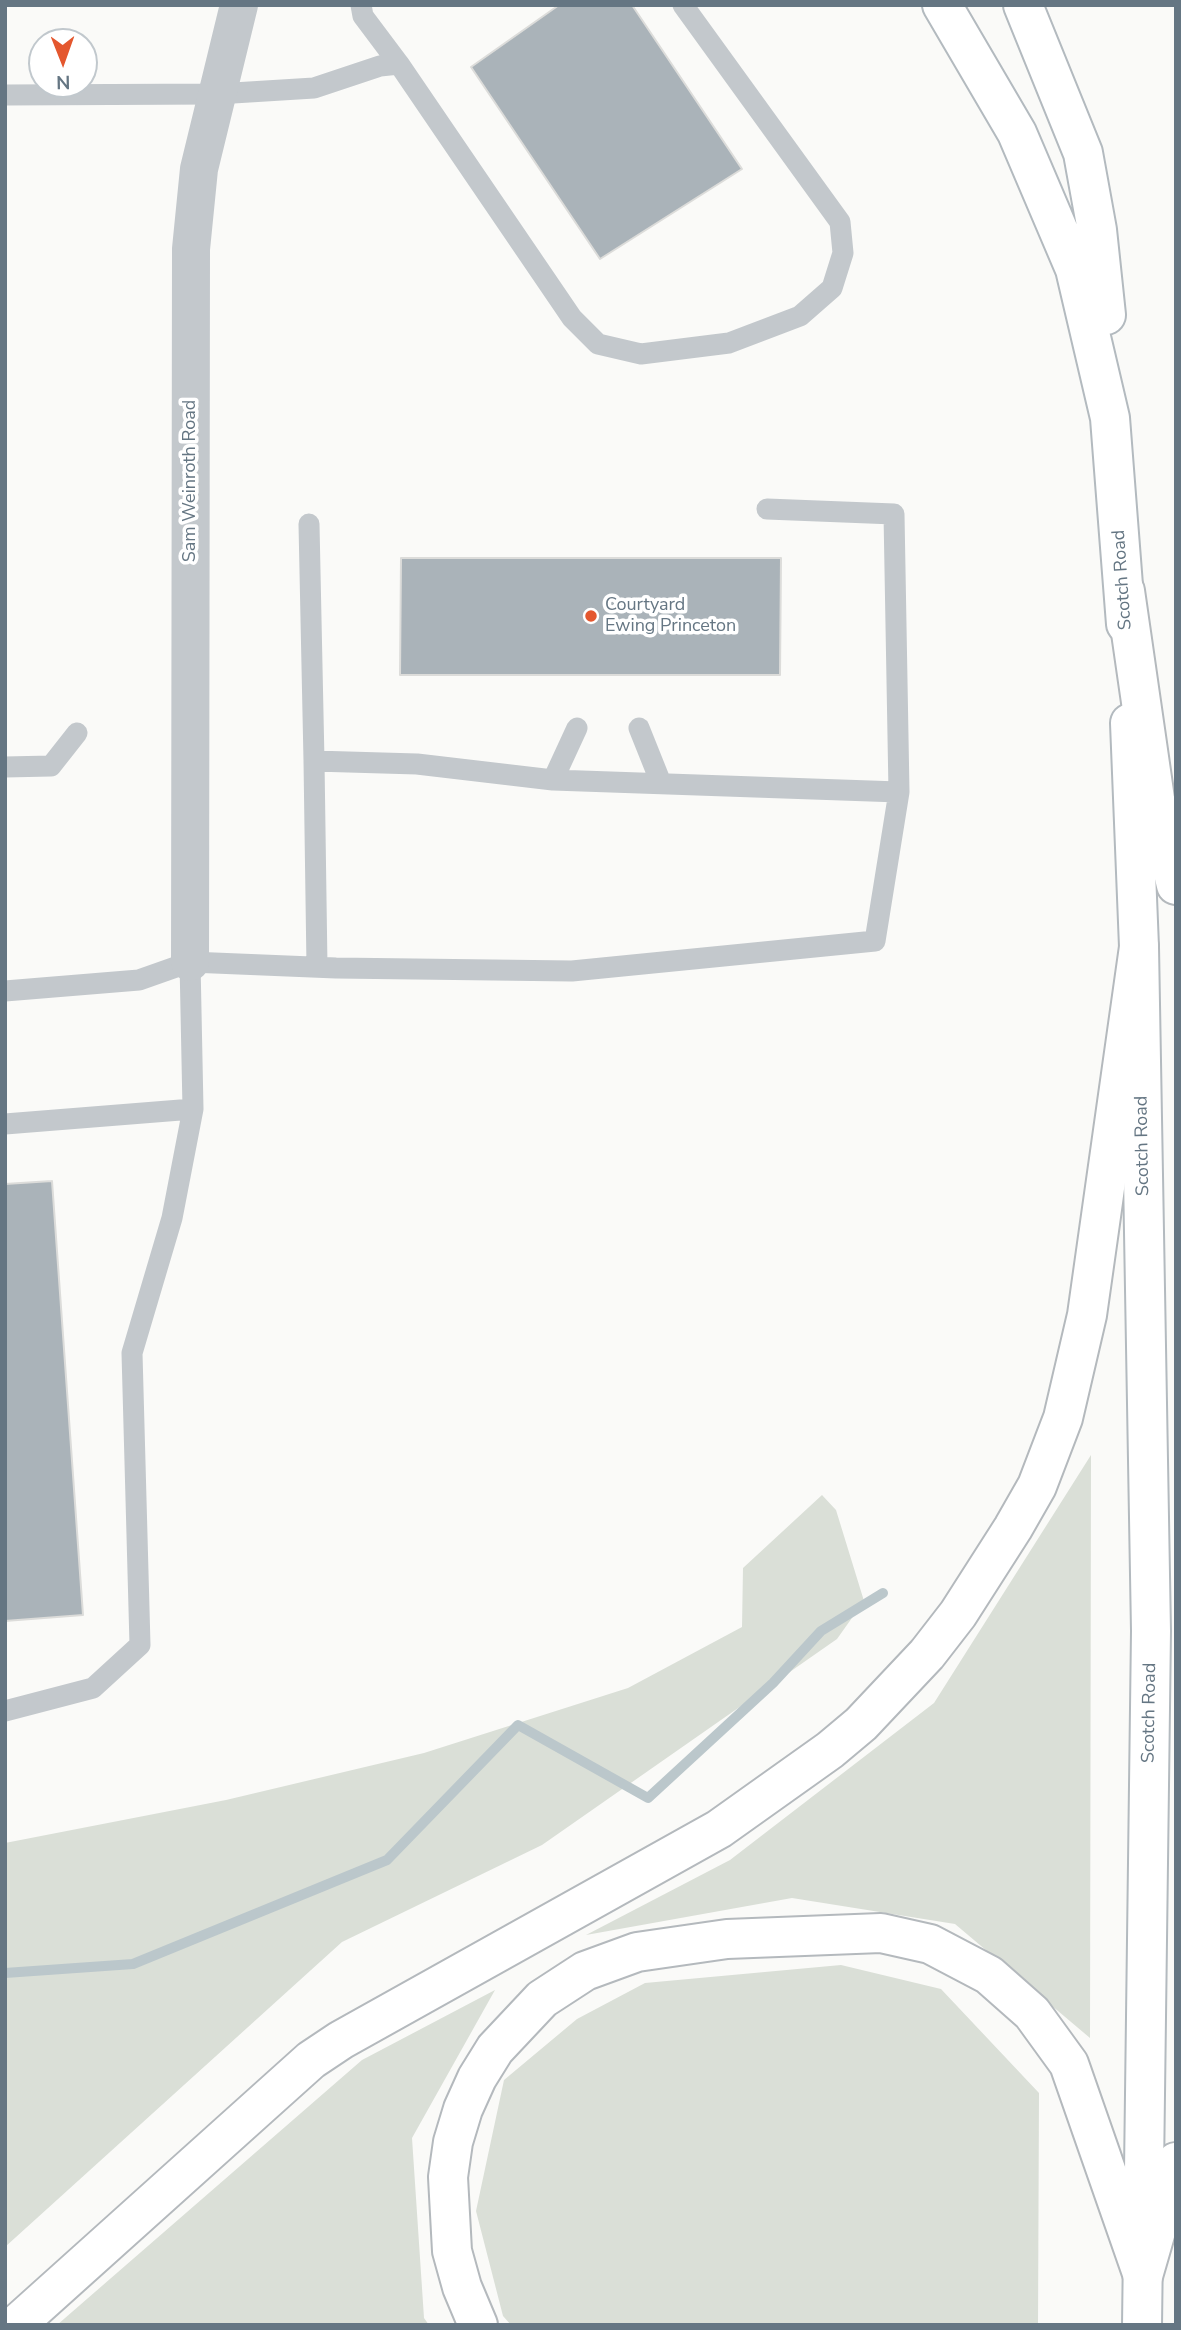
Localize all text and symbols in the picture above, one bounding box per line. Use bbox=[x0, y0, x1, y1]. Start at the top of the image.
north arrow bbox=[28, 28, 98, 98]
text: N bbox=[56, 69, 71, 95]
street label: Sam Weinroth Road bbox=[180, 400, 202, 562]
street label: Scotch Road bbox=[1109, 529, 1137, 631]
place label: Courtyard Ewing Princeton bbox=[605, 595, 736, 638]
marker: Courtyard Ewing Princeton bbox=[583, 608, 599, 624]
street label: Scotch Road bbox=[1131, 1096, 1155, 1196]
street label: Scotch Road bbox=[1138, 1663, 1162, 1763]

